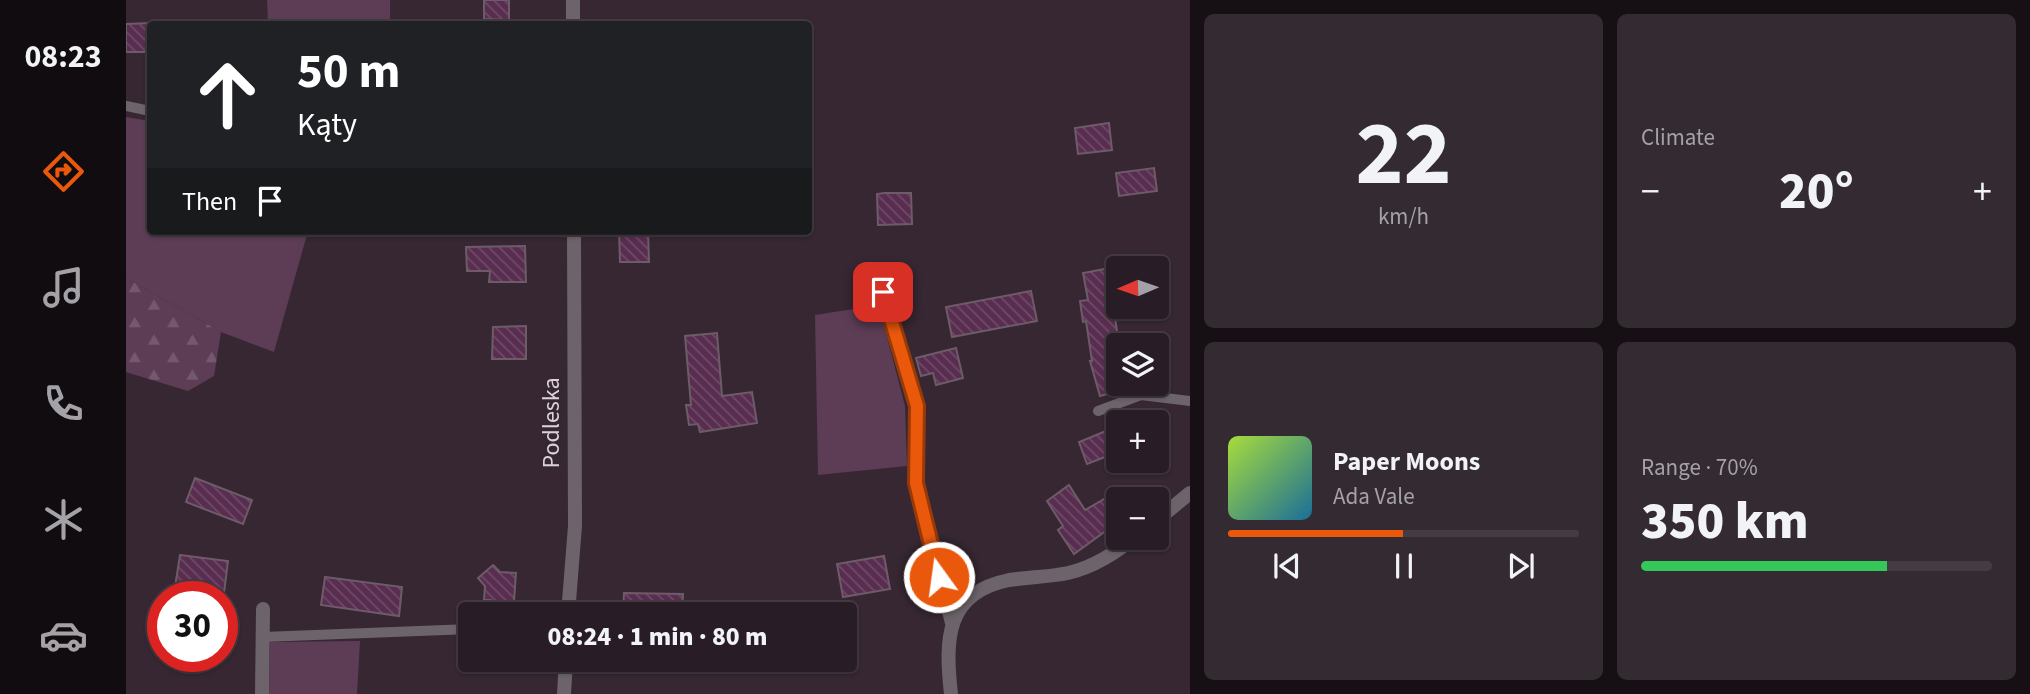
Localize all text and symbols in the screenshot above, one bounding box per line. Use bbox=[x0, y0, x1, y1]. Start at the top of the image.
text: 08:23 bbox=[24, 34, 102, 80]
text: 50 m bbox=[297, 37, 401, 107]
icon: ahead bbox=[182, 49, 273, 140]
text: 22 bbox=[1355, 90, 1452, 219]
text: Kąty bbox=[297, 102, 357, 148]
text: Climate bbox=[1641, 121, 1715, 154]
icon: directions bbox=[39, 147, 88, 196]
text: 20° bbox=[1779, 155, 1854, 229]
text: − bbox=[1641, 165, 1660, 219]
text: + bbox=[1973, 165, 1992, 219]
icon: arrive bbox=[251, 182, 289, 220]
text: Then bbox=[182, 183, 237, 220]
text: km/h bbox=[1378, 200, 1429, 233]
north arrow bbox=[1106, 256, 1169, 318]
map controls bbox=[1106, 256, 1169, 550]
pin bbox=[853, 262, 913, 322]
icon: music bbox=[39, 263, 88, 312]
icon: arrive bbox=[864, 273, 902, 311]
button: layers bbox=[1106, 333, 1169, 396]
street label: Podleska bbox=[534, 377, 569, 469]
icon: phone bbox=[39, 379, 88, 428]
button: + bbox=[1106, 410, 1169, 473]
text: Paper Moons bbox=[1333, 443, 1480, 480]
text: Range · 70% bbox=[1641, 451, 1758, 484]
text: Ada Vale bbox=[1333, 480, 1415, 513]
text: 350 km bbox=[1641, 485, 1809, 559]
button: − bbox=[1106, 487, 1169, 550]
icon: climate bbox=[39, 495, 88, 544]
position arrow bbox=[902, 540, 976, 614]
icon: previous bbox=[1268, 547, 1306, 585]
icon: pause bbox=[1385, 547, 1423, 585]
icon: next bbox=[1502, 547, 1540, 585]
speed limit sign: 30 bbox=[147, 581, 238, 672]
icon: car bbox=[39, 611, 88, 660]
text: 08:24 · 1 min · 80 m bbox=[548, 618, 767, 655]

